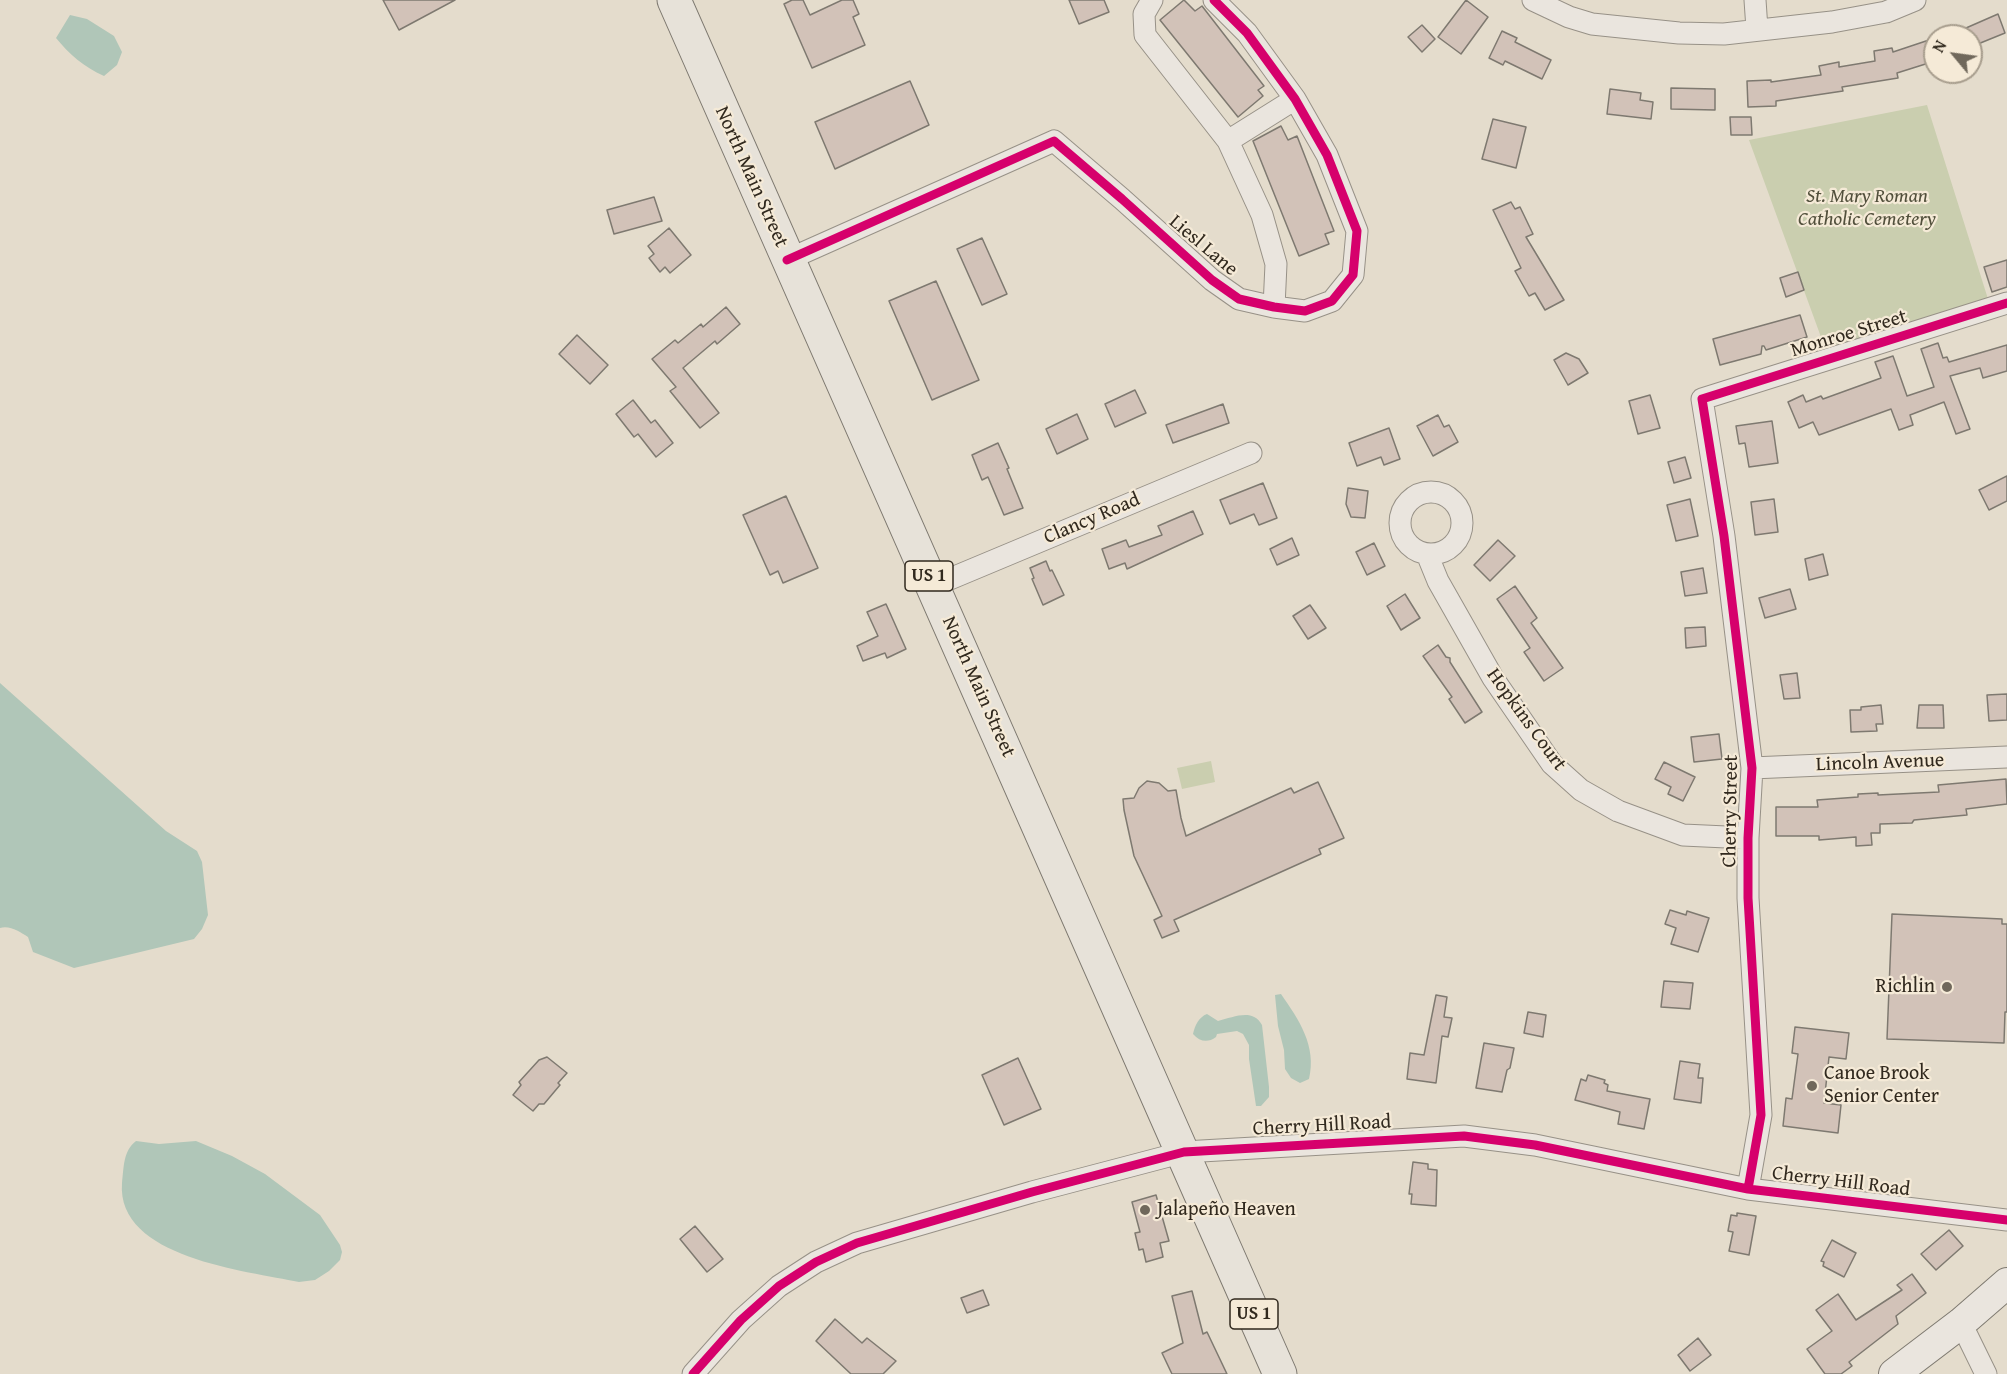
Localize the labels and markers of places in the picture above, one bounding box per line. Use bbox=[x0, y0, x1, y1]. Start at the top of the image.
place label: Richlin bbox=[1876, 975, 1935, 999]
marker: Richlin bbox=[1940, 980, 1954, 994]
place label: Canoe Brook Senior Center bbox=[1824, 1062, 1939, 1109]
marker: Canoe Brook Senior Center bbox=[1805, 1079, 1819, 1093]
place label: Jalapeño Heaven bbox=[1157, 1198, 1296, 1222]
marker: Jalapeño Heaven bbox=[1138, 1203, 1152, 1217]

